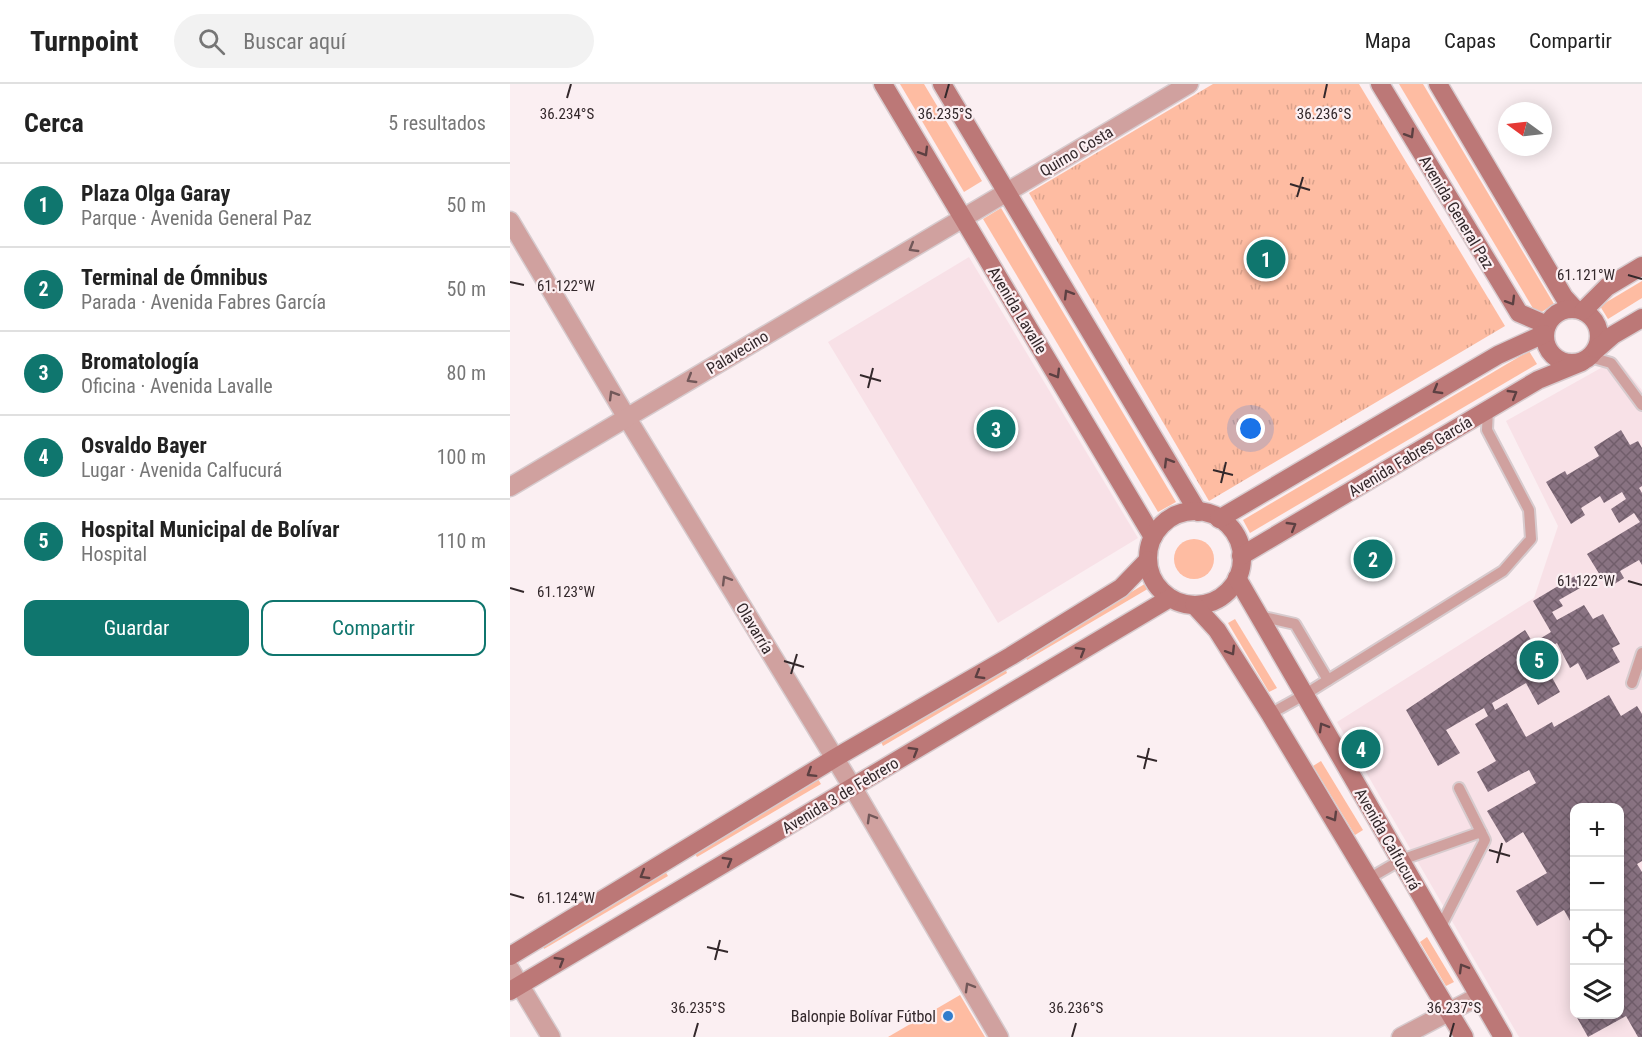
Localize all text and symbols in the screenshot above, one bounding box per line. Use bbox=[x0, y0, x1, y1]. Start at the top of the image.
search box bbox=[174, 14, 594, 68]
text: Turnpoint bbox=[30, 25, 138, 58]
icon: search bbox=[195, 25, 228, 58]
text: Buscar aquí bbox=[243, 29, 346, 54]
text: Mapa bbox=[1365, 29, 1411, 53]
text: Capas bbox=[1444, 29, 1496, 53]
text: Compartir bbox=[1529, 29, 1612, 53]
north arrow bbox=[1498, 102, 1552, 156]
text: 36.234°S bbox=[540, 105, 594, 123]
text: 36.235°S bbox=[918, 105, 972, 123]
text: 36.236°S bbox=[1297, 105, 1351, 123]
text: Cerca bbox=[24, 108, 84, 138]
text: 5 resultados bbox=[388, 111, 486, 135]
street label: Quirno Costa bbox=[1036, 122, 1116, 181]
one-way arrow bbox=[1403, 128, 1415, 138]
one-way arrow bbox=[917, 146, 928, 156]
street label: Avenida General Paz bbox=[1415, 152, 1498, 272]
text: Plaza Olga Garay bbox=[81, 181, 230, 206]
text: 1 bbox=[38, 193, 49, 217]
text: 50 m bbox=[447, 193, 486, 217]
text: Parque · Avenida General Paz bbox=[81, 206, 312, 230]
pin: 1 bbox=[1246, 236, 1286, 282]
one-way arrow bbox=[909, 240, 919, 252]
street label: Avenida Lavalle bbox=[984, 263, 1051, 357]
text: Terminal de Ómnibus bbox=[81, 265, 268, 290]
text: 61.121°W bbox=[1557, 266, 1616, 284]
text: 2 bbox=[38, 277, 49, 301]
text: 50 m bbox=[447, 277, 486, 301]
text: 61.122°W bbox=[537, 277, 596, 295]
text: Parada · Avenida Fabres García bbox=[81, 290, 326, 314]
one-way arrow bbox=[1063, 290, 1075, 300]
one-way arrow bbox=[1504, 295, 1516, 305]
street label: Palavecino bbox=[703, 327, 772, 378]
text: Bromatología bbox=[81, 349, 199, 374]
text: 3 bbox=[38, 361, 49, 385]
text: 80 m bbox=[447, 361, 486, 385]
one-way arrow bbox=[1049, 368, 1061, 378]
one-way arrow bbox=[687, 372, 697, 384]
text: Oficina · Avenida Lavalle bbox=[81, 374, 273, 398]
one-way arrow bbox=[1433, 383, 1443, 395]
one-way arrow bbox=[1507, 390, 1517, 401]
one-way arrow bbox=[609, 391, 621, 401]
pin: 3 bbox=[976, 406, 1016, 452]
street label: Avenida Fabres García bbox=[1345, 412, 1475, 501]
your location bbox=[1236, 414, 1265, 443]
text: Osvaldo Bayer bbox=[81, 433, 207, 458]
text: 4 bbox=[38, 445, 49, 469]
text: 100 m bbox=[437, 445, 486, 469]
text: Lugar · Avenida Calfucurá bbox=[81, 458, 282, 482]
one-way arrow bbox=[1163, 458, 1175, 468]
text: Hospital Municipal de Bolívar bbox=[81, 517, 339, 542]
one-way arrow bbox=[1286, 522, 1296, 533]
text: 5 bbox=[38, 529, 49, 553]
text: 110 m bbox=[437, 529, 486, 553]
pin: 2 bbox=[1354, 536, 1392, 582]
text: Hospital bbox=[81, 542, 147, 566]
text: 61.122°W bbox=[1557, 572, 1616, 590]
one-way arrow bbox=[721, 576, 733, 586]
text: 61.123°W bbox=[537, 583, 596, 601]
street label: Olavarría bbox=[732, 599, 777, 657]
button: Guardar bbox=[24, 600, 249, 656]
button: Compartir bbox=[261, 600, 486, 656]
pin: 5 bbox=[1520, 638, 1558, 682]
one-way arrow bbox=[1223, 645, 1235, 655]
one-way arrow bbox=[1075, 647, 1085, 658]
one-way arrow bbox=[975, 667, 985, 679]
one-way arrow bbox=[1319, 723, 1330, 733]
pin: 4 bbox=[1342, 726, 1380, 772]
one-way arrow bbox=[908, 747, 918, 759]
street label: Avenida 3 de Febrero bbox=[779, 753, 902, 838]
one-way arrow bbox=[807, 765, 817, 777]
street label: Avenida Calfucurá bbox=[1351, 785, 1424, 894]
map controls bbox=[1570, 803, 1624, 1019]
button: + bbox=[1570, 803, 1624, 857]
one-way arrow bbox=[1325, 811, 1337, 821]
one-way arrow bbox=[866, 814, 878, 824]
one-way arrow bbox=[722, 857, 732, 869]
button: − bbox=[1570, 857, 1624, 911]
one-way arrow bbox=[640, 867, 650, 879]
text: 61.124°W bbox=[537, 889, 596, 907]
button: locate bbox=[1570, 911, 1624, 965]
one-way arrow bbox=[554, 956, 564, 968]
one-way arrow bbox=[1459, 964, 1471, 974]
button: layers bbox=[1570, 965, 1624, 1019]
one-way arrow bbox=[965, 982, 976, 993]
text: 36.235°S bbox=[671, 999, 725, 1017]
text: 36.236°S bbox=[1049, 999, 1103, 1017]
text: 36.237°S bbox=[1427, 999, 1481, 1017]
place label: Balonpie Bolívar Fútbol bbox=[791, 1007, 936, 1026]
marker: Balonpie Bolívar Fútbol bbox=[941, 1009, 955, 1023]

